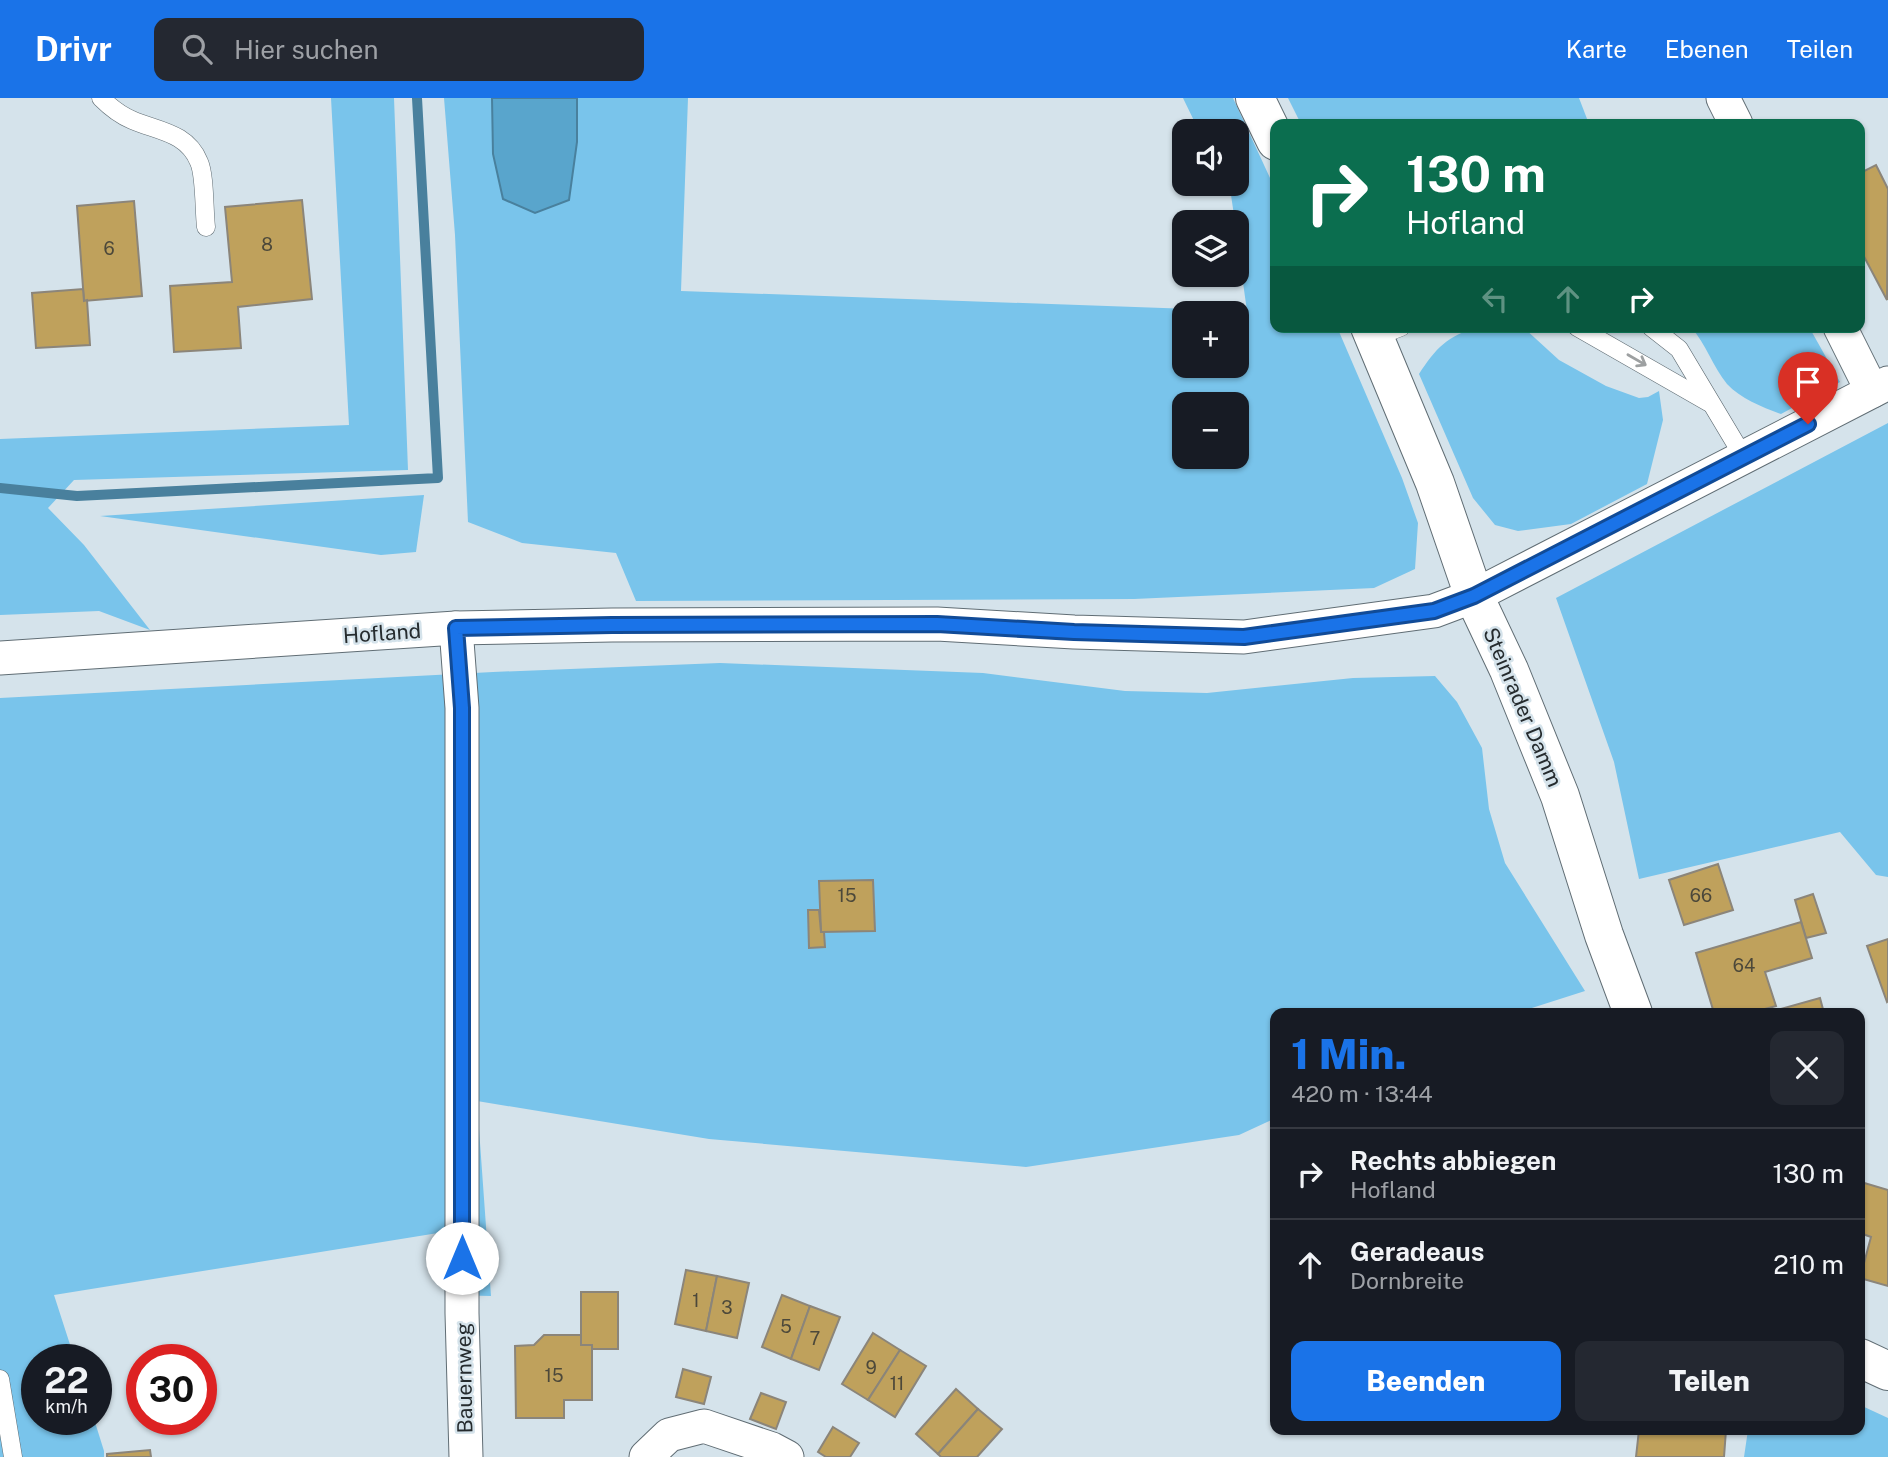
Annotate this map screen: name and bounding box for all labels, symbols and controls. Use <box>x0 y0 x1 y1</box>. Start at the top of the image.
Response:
search box <box>154 18 644 81</box>
text: Drivr <box>35 30 112 68</box>
icon: search <box>178 30 216 68</box>
text: Hier suchen <box>234 34 378 65</box>
text: Karte <box>1566 35 1627 63</box>
text: Ebenen <box>1665 35 1749 63</box>
text: Teilen <box>1787 35 1853 63</box>
map controls <box>1172 119 1249 469</box>
button: sound <box>1172 119 1249 196</box>
text: 130 m <box>1406 145 1546 203</box>
icon: right <box>1291 147 1382 238</box>
text: Hofland <box>1406 204 1525 241</box>
button: layers <box>1172 210 1249 287</box>
house number: 8 <box>261 234 273 255</box>
house number: 6 <box>103 238 115 259</box>
icon: left <box>1476 280 1514 318</box>
icon: ahead <box>1549 280 1587 318</box>
icon: right <box>1622 280 1660 318</box>
button: + <box>1172 301 1249 378</box>
pin <box>1778 352 1838 424</box>
one-way arrow <box>1626 354 1647 367</box>
icon: arrive <box>1789 363 1827 401</box>
button: − <box>1172 392 1249 469</box>
street label: Hofland <box>342 618 422 648</box>
street label: Steinrader Damm <box>1478 624 1568 790</box>
house number: 15 <box>838 885 856 906</box>
house number: 66 <box>1690 885 1712 906</box>
house number: 64 <box>1733 955 1755 976</box>
text: 1 Min. <box>1291 1029 1407 1078</box>
button: close <box>1770 1031 1844 1105</box>
text: 420 m · 13:44 <box>1291 1080 1433 1107</box>
text: Rechts abbiegen <box>1350 1145 1556 1176</box>
icon: right <box>1291 1155 1329 1193</box>
text: 130 m <box>1772 1158 1844 1189</box>
text: Hofland <box>1350 1176 1436 1203</box>
position arrow <box>425 1221 499 1295</box>
text: Geradeaus <box>1350 1236 1485 1267</box>
icon: ahead <box>1291 1246 1329 1284</box>
text: 210 m <box>1773 1249 1844 1280</box>
text: Dornbreite <box>1350 1267 1464 1294</box>
house number: 1 <box>692 1290 700 1311</box>
house number: 3 <box>721 1297 733 1318</box>
house number: 5 <box>780 1316 792 1337</box>
street label: Bauernweg <box>451 1322 477 1434</box>
house number: 7 <box>810 1328 820 1349</box>
button: Beenden <box>1291 1341 1561 1421</box>
button: Teilen <box>1575 1341 1844 1421</box>
speed limit sign: 30 <box>126 1344 217 1435</box>
house number: 9 <box>865 1357 877 1378</box>
text: 22 <box>44 1360 89 1401</box>
house number: 15 <box>545 1365 563 1386</box>
house number: 11 <box>890 1373 904 1394</box>
text: km/h <box>45 1396 88 1417</box>

